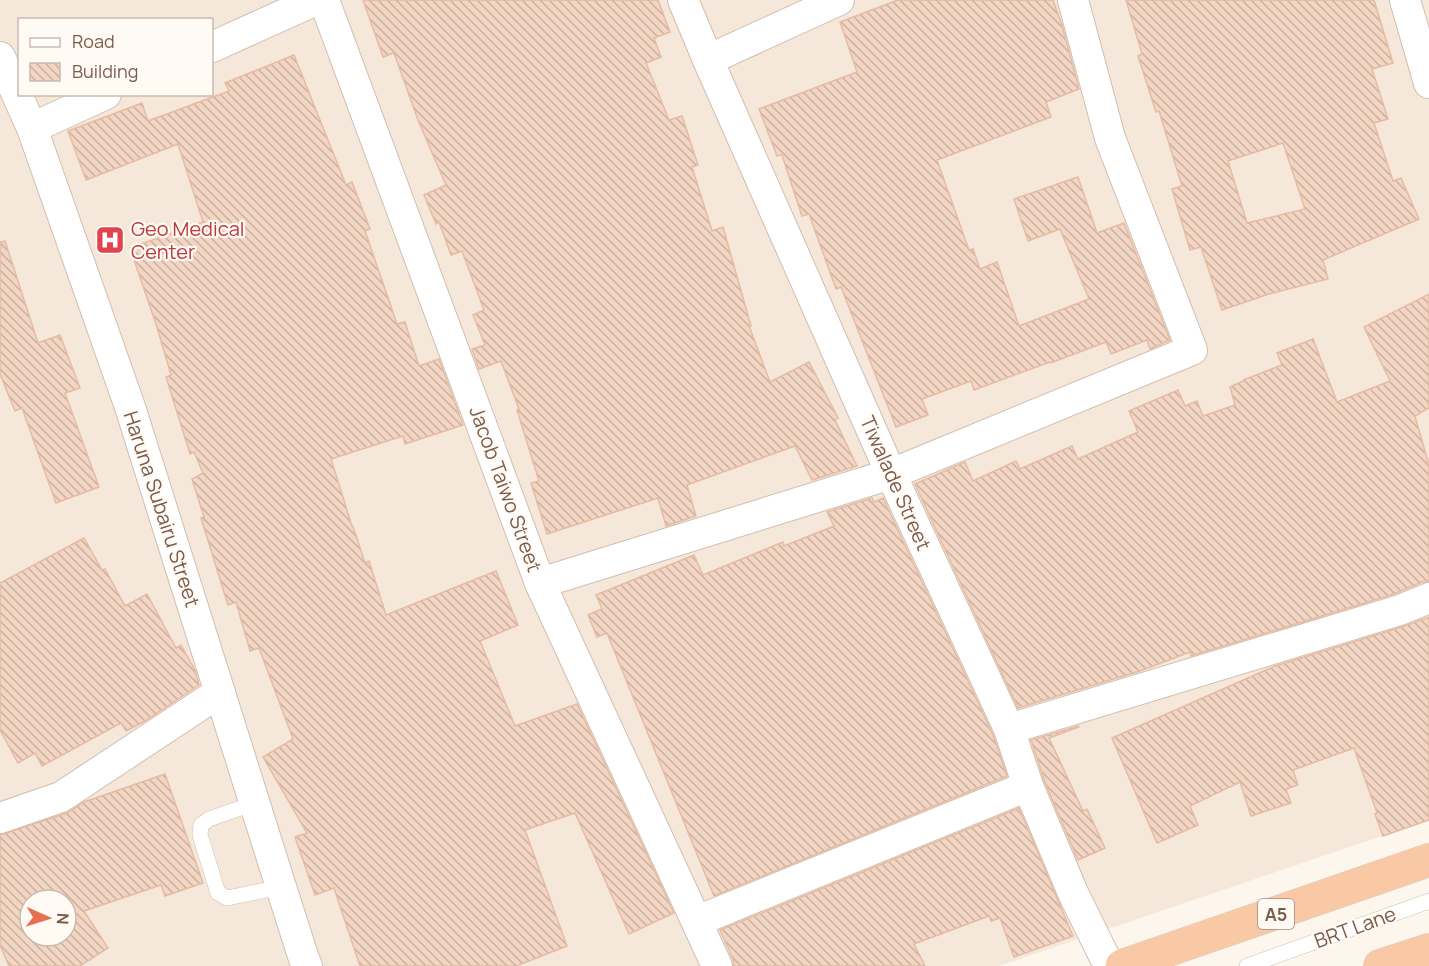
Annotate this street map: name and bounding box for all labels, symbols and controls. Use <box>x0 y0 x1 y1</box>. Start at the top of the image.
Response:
legend <box>18 18 213 96</box>
text: Road <box>72 29 115 53</box>
text: Building <box>72 59 138 83</box>
place label: Geo Medical Center <box>131 215 244 265</box>
hospital icon: Geo Medical Center <box>94 224 126 256</box>
street label: Jacob Taiwo Street <box>463 402 549 576</box>
street label: Haruna Subairu Street <box>118 408 206 610</box>
street label: Tiwalade Street <box>854 411 938 555</box>
north arrow <box>18 888 78 948</box>
road number: A5 <box>1258 899 1294 929</box>
street label: BRT Lane <box>1310 900 1400 954</box>
text: N <box>52 912 74 925</box>

